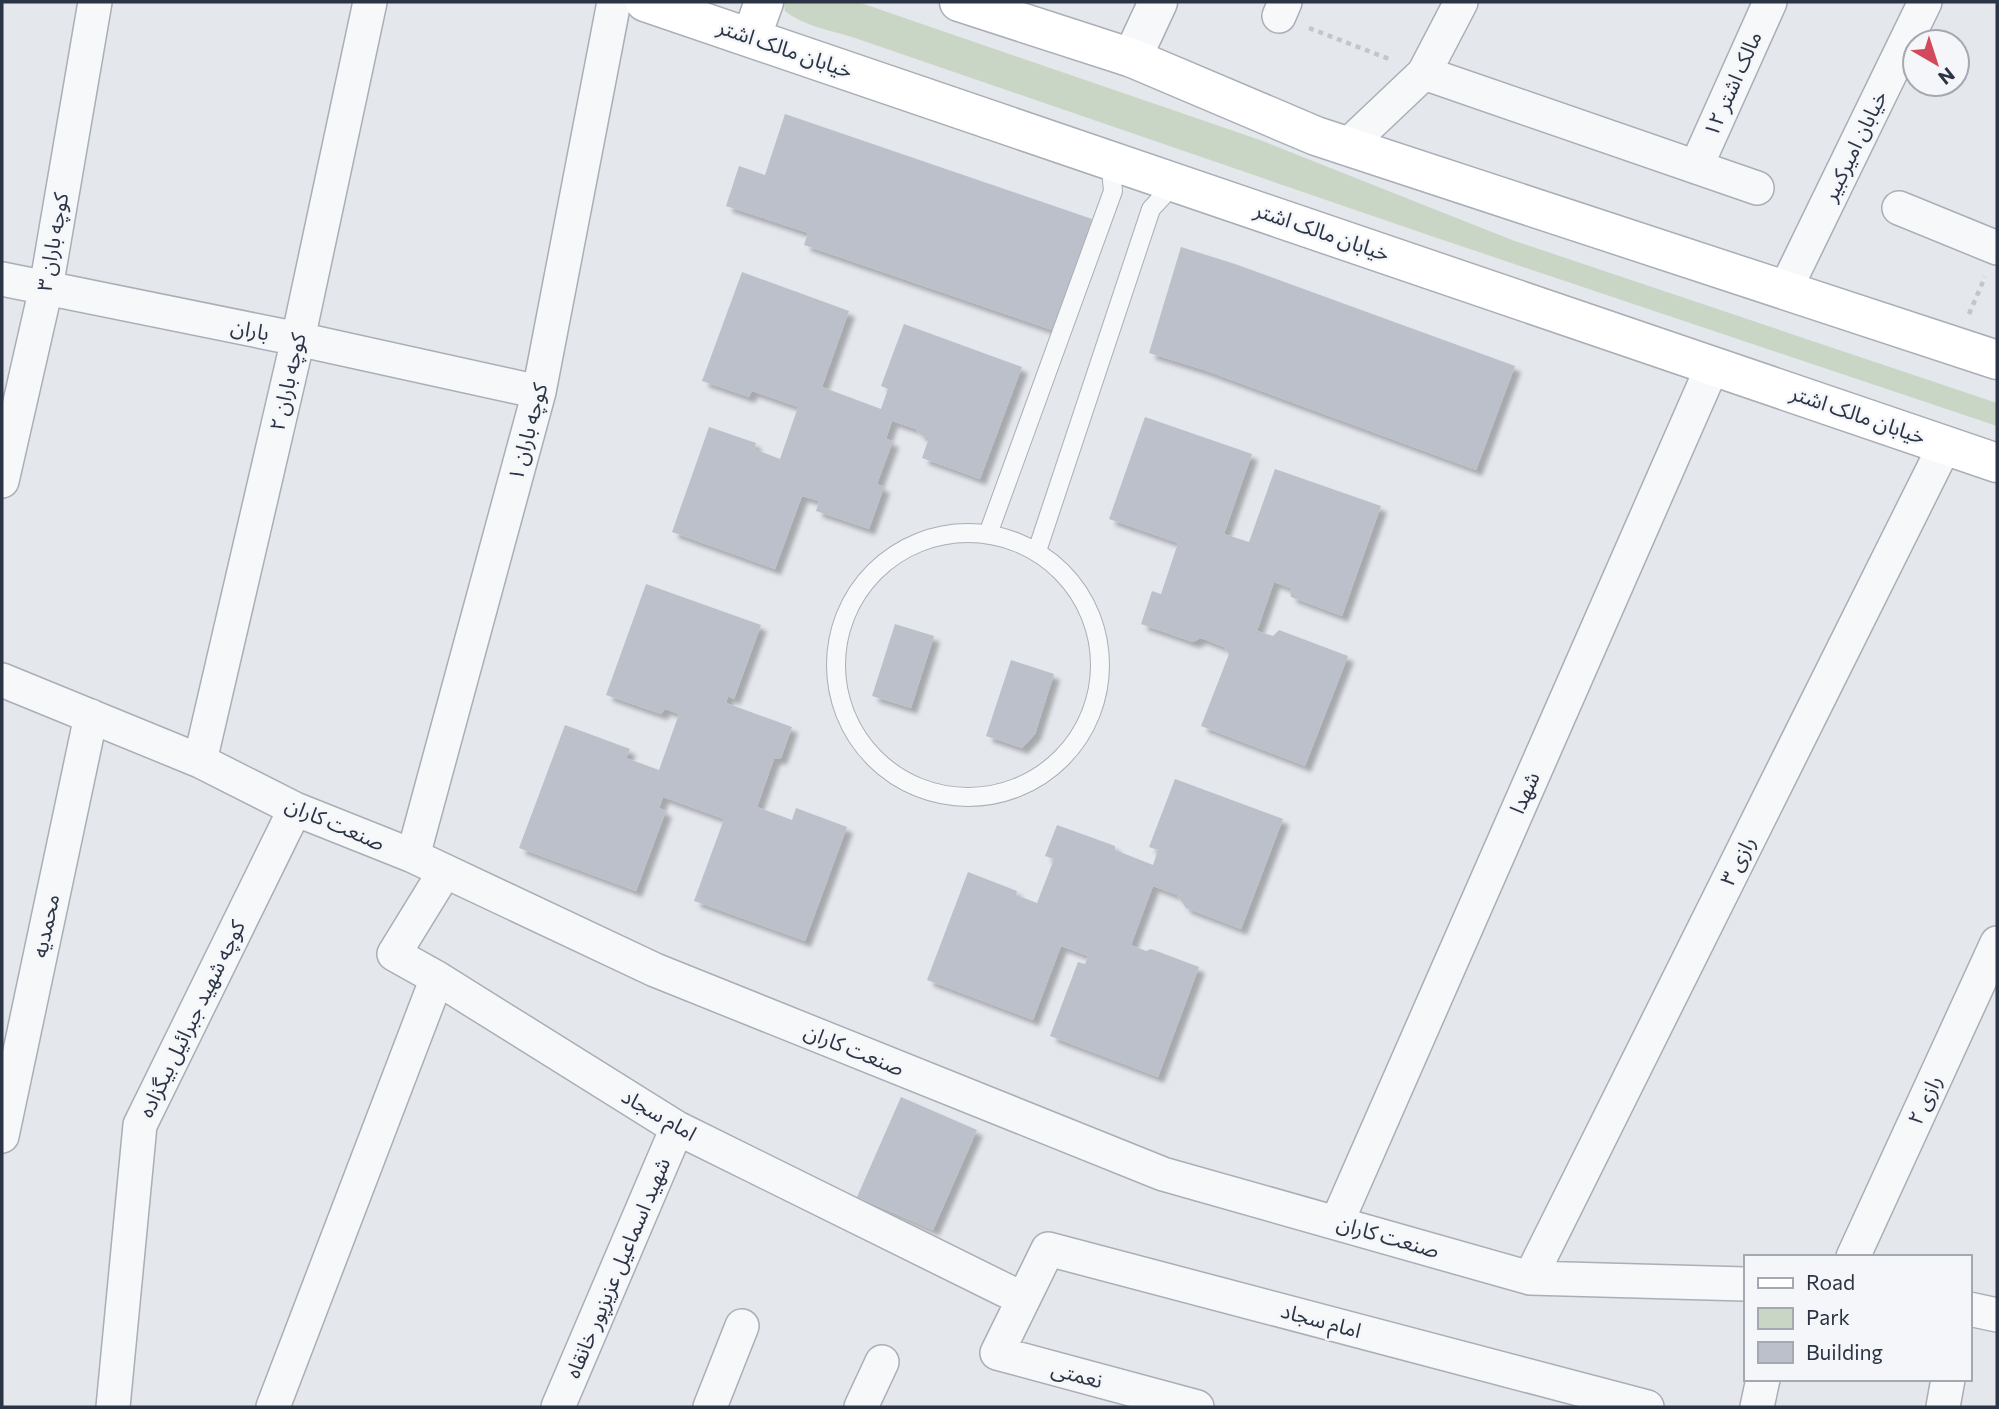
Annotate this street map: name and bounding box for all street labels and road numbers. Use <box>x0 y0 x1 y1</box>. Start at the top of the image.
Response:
street label: خیابان مالک اشتر <box>713 12 856 83</box>
street label: مالک اشتر ۱۲ <box>1697 27 1767 140</box>
street label: خیابان امیرکبیر <box>1816 86 1892 206</box>
street label: کوچه باران ۳ <box>31 190 75 293</box>
street label: خیابان مالک اشتر <box>1250 195 1393 266</box>
street label: باران <box>229 313 271 345</box>
street label: کوچه باران ۲ <box>263 330 312 433</box>
street label: خیابان مالک اشتر <box>1786 378 1929 449</box>
street label: کوچه باران ۱ <box>502 380 554 483</box>
street label: شهدا <box>1503 768 1545 818</box>
street label: صنعت کاران <box>282 791 389 856</box>
street label: رازی ۳ <box>1714 832 1760 890</box>
street label: محمدیه <box>26 892 64 960</box>
street label: کوچه شهید جبرائیل بیگزاده <box>132 916 251 1122</box>
street label: صنعت کاران <box>801 1017 908 1081</box>
street label: رازی ۲ <box>1901 1071 1947 1129</box>
street label: امام سجاد <box>615 1082 702 1149</box>
street label: شهید اسماعیل عزیزپور خانقاه <box>559 1154 676 1382</box>
street label: صنعت کاران <box>1334 1209 1443 1263</box>
street label: امام سجاد <box>1277 1297 1364 1347</box>
street label: نعمتی <box>1049 1355 1106 1393</box>

